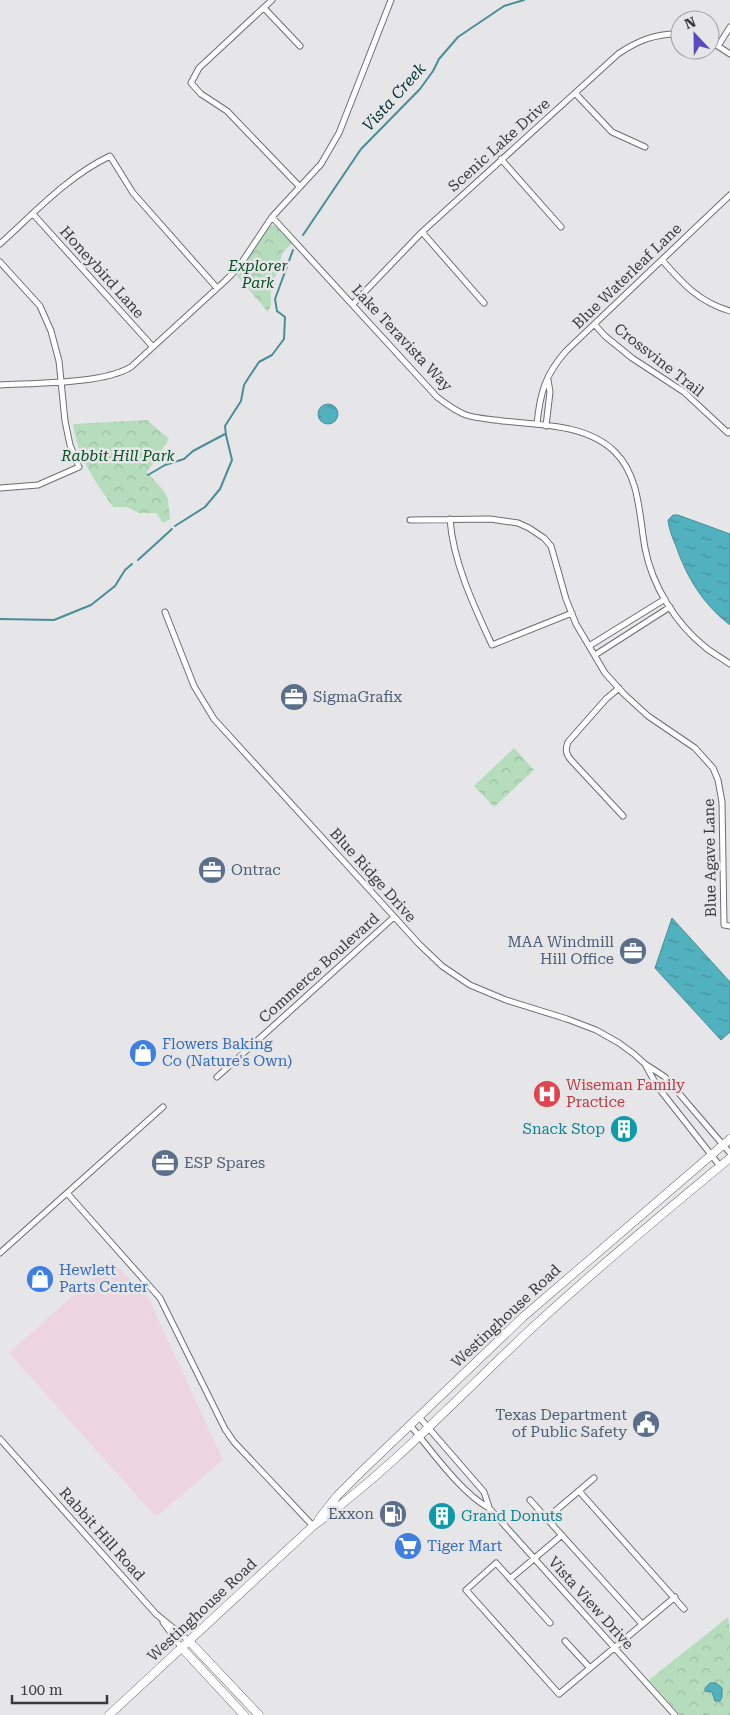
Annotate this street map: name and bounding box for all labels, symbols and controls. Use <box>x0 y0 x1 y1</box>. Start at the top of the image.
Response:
north arrow <box>670 10 720 60</box>
text: N <box>682 13 698 32</box>
water label: Vista Creek <box>358 59 430 135</box>
street label: Scenic Lake Drive <box>444 95 554 195</box>
street label: Blue Waterleaf Lane <box>569 219 685 333</box>
street label: Honeybird Lane <box>56 222 148 322</box>
park label: Explorer Park <box>227 257 288 292</box>
street label: Lake Teravista Way <box>348 281 456 395</box>
street label: Crossvine Trail <box>611 319 708 401</box>
park label: Rabbit Hill Park <box>60 447 176 465</box>
office icon: SigmaGrafix <box>279 682 309 712</box>
place label: SigmaGrafix <box>313 688 403 706</box>
street label: Blue Agave Lane <box>700 799 720 917</box>
street label: Blue Ridge Drive <box>326 824 420 926</box>
office icon: Ontrac <box>197 855 227 885</box>
place label: Ontrac <box>231 861 281 879</box>
street label: Commerce Boulevard <box>255 909 383 1027</box>
place label: MAA Windmill Hill Office <box>508 933 614 968</box>
office icon: MAA Windmill Hill Office <box>618 936 648 966</box>
place label: Flowers Baking Co (Nature's Own) <box>162 1035 292 1070</box>
shop icon: Flowers Baking Co (Nature's Own) <box>128 1038 158 1068</box>
place label: Wiseman Family Practice <box>566 1076 685 1111</box>
hospital icon: Wiseman Family Practice <box>532 1079 562 1109</box>
building icon: Snack Stop <box>609 1114 639 1144</box>
place label: Snack Stop <box>523 1120 605 1138</box>
office icon: ESP Spares <box>150 1148 180 1178</box>
place label: ESP Spares <box>184 1154 265 1172</box>
street label: Westinghouse Road <box>448 1260 565 1371</box>
place label: Hewlett Parts Center <box>59 1261 148 1296</box>
shop icon: Hewlett Parts Center <box>25 1264 55 1294</box>
place label: Texas Department of Public Safety <box>495 1406 627 1441</box>
public building icon: Texas Department of Public Safety <box>631 1409 661 1439</box>
street label: Rabbit Hill Road <box>55 1484 149 1585</box>
fuel station icon: Exxon <box>378 1499 408 1529</box>
building icon: Grand Donuts <box>427 1501 457 1531</box>
place label: Exxon <box>328 1505 374 1523</box>
place label: Grand Donuts <box>461 1507 562 1525</box>
supermarket icon: Tiger Mart <box>393 1531 423 1561</box>
place label: Tiger Mart <box>427 1537 503 1555</box>
street label: Vista View Drive <box>545 1553 637 1653</box>
street label: Westinghouse Road <box>144 1554 261 1665</box>
scale bar <box>12 1672 108 1704</box>
text: 100 m <box>20 1681 63 1699</box>

